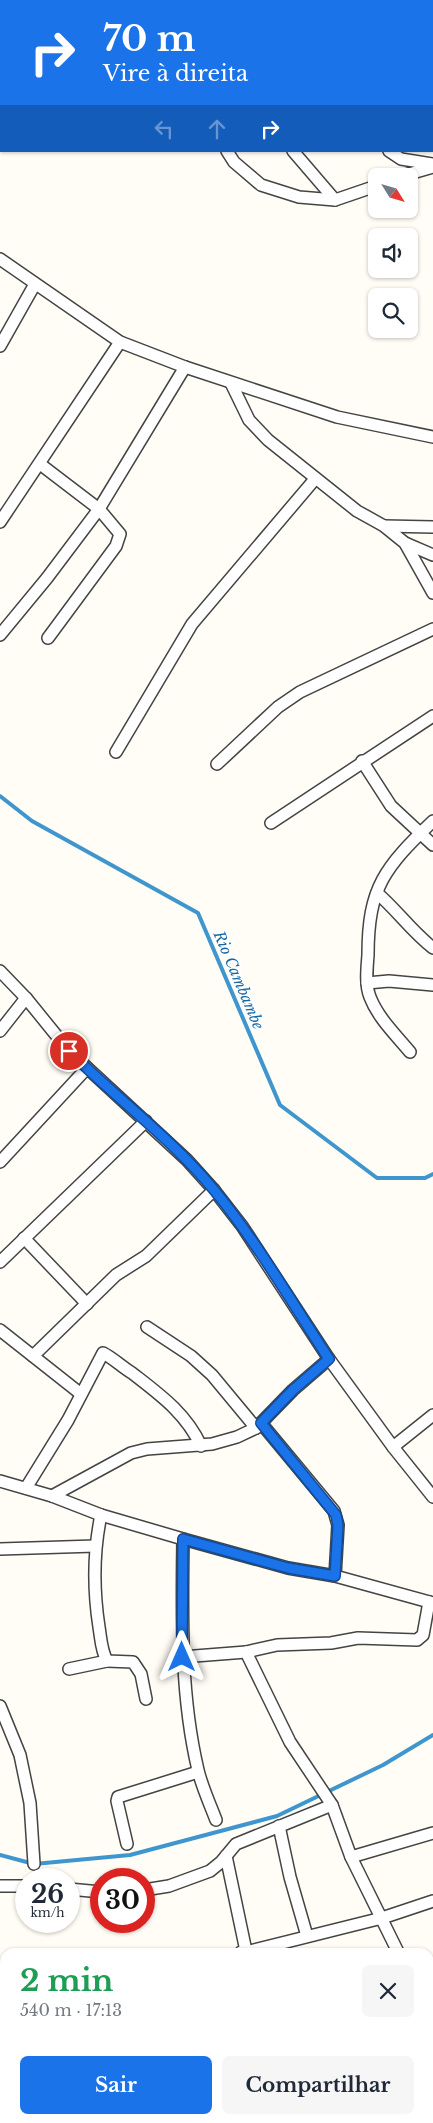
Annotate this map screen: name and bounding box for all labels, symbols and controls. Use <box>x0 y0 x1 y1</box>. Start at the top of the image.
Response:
text: 70 m <box>103 17 196 60</box>
icon: right <box>20 20 85 85</box>
text: Vire à direita <box>103 60 248 87</box>
icon: left <box>150 115 178 143</box>
icon: ahead <box>203 115 231 143</box>
icon: right <box>256 115 284 143</box>
north arrow <box>368 168 418 218</box>
map controls <box>368 168 418 338</box>
button: sound <box>368 228 418 278</box>
button: search <box>368 288 418 338</box>
water label: Rio Cambambe <box>209 927 268 1032</box>
pin <box>48 1030 90 1072</box>
icon: arrive <box>55 1037 83 1065</box>
position arrow <box>155 1630 207 1682</box>
speed limit sign: 30 <box>90 1868 155 1933</box>
text: 26 <box>31 1879 64 1910</box>
text: km/h <box>30 1905 65 1920</box>
text: 2 min <box>20 1962 113 1999</box>
button: close <box>362 1965 414 2017</box>
text: 540 m · 17:13 <box>20 2000 122 2020</box>
button: Sair <box>20 2056 212 2114</box>
button: Compartilhar <box>222 2056 414 2114</box>

